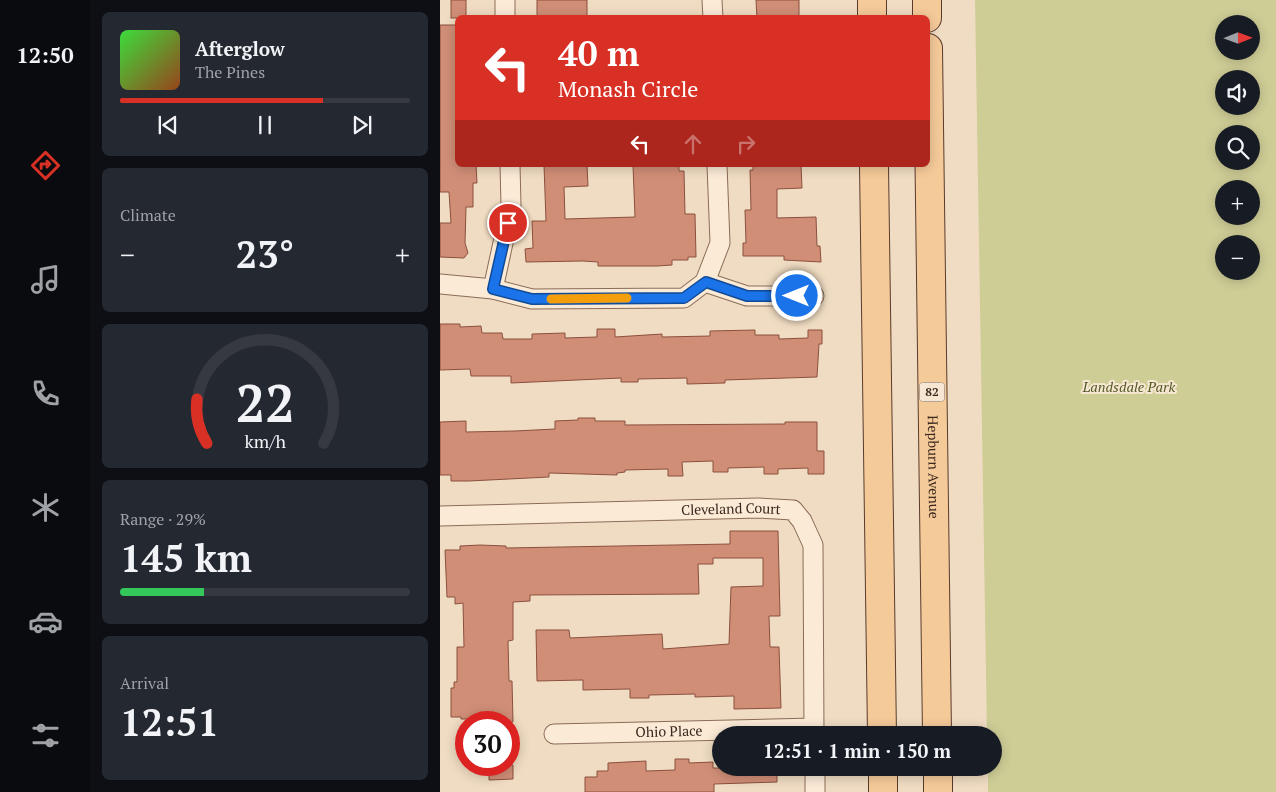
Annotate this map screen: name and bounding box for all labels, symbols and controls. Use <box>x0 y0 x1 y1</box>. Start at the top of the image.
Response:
north arrow <box>1215 15 1260 60</box>
map controls <box>1215 15 1260 280</box>
text: 40 m <box>558 30 639 76</box>
icon: left <box>475 35 540 100</box>
text: Afterglow <box>195 36 285 61</box>
text: 12:50 <box>16 40 74 69</box>
text: The Pines <box>195 61 265 83</box>
button: sound <box>1215 70 1260 115</box>
text: Monash Circle <box>558 74 698 103</box>
icon: previous <box>154 111 182 139</box>
icon: pause <box>251 111 279 139</box>
icon: next <box>348 111 376 139</box>
button: search <box>1215 125 1260 170</box>
icon: left <box>626 130 654 158</box>
icon: ahead <box>679 130 707 158</box>
icon: right <box>732 130 760 158</box>
icon: directions <box>28 148 63 183</box>
button: + <box>1215 180 1260 225</box>
pin <box>487 202 529 244</box>
text: Climate <box>120 204 176 226</box>
icon: arrive <box>494 209 522 237</box>
text: 23° <box>236 229 294 279</box>
button: − <box>1215 235 1260 280</box>
text: − <box>120 236 135 273</box>
text: + <box>395 236 410 273</box>
icon: music <box>28 262 63 297</box>
position arrow <box>770 269 822 321</box>
text: 22 <box>236 368 294 437</box>
icon: phone <box>28 376 63 411</box>
park label: Landsdale Park <box>1082 377 1175 396</box>
road number: 82 <box>920 382 944 402</box>
street label: Hepburn Avenue <box>924 415 944 519</box>
text: km/h <box>244 429 286 453</box>
icon: climate <box>28 490 63 525</box>
street label: Cleveland Court <box>681 498 782 519</box>
text: Range · 29% <box>120 508 206 530</box>
text: 145 km <box>120 533 252 583</box>
icon: car <box>28 604 63 639</box>
text: Arrival <box>120 672 169 694</box>
text: 12:51 <box>120 697 219 747</box>
speed limit sign: 30 <box>455 711 520 776</box>
icon: filters <box>28 718 63 753</box>
street label: Ohio Place <box>635 721 703 741</box>
text: 12:51 · 1 min · 150 m <box>763 738 951 763</box>

